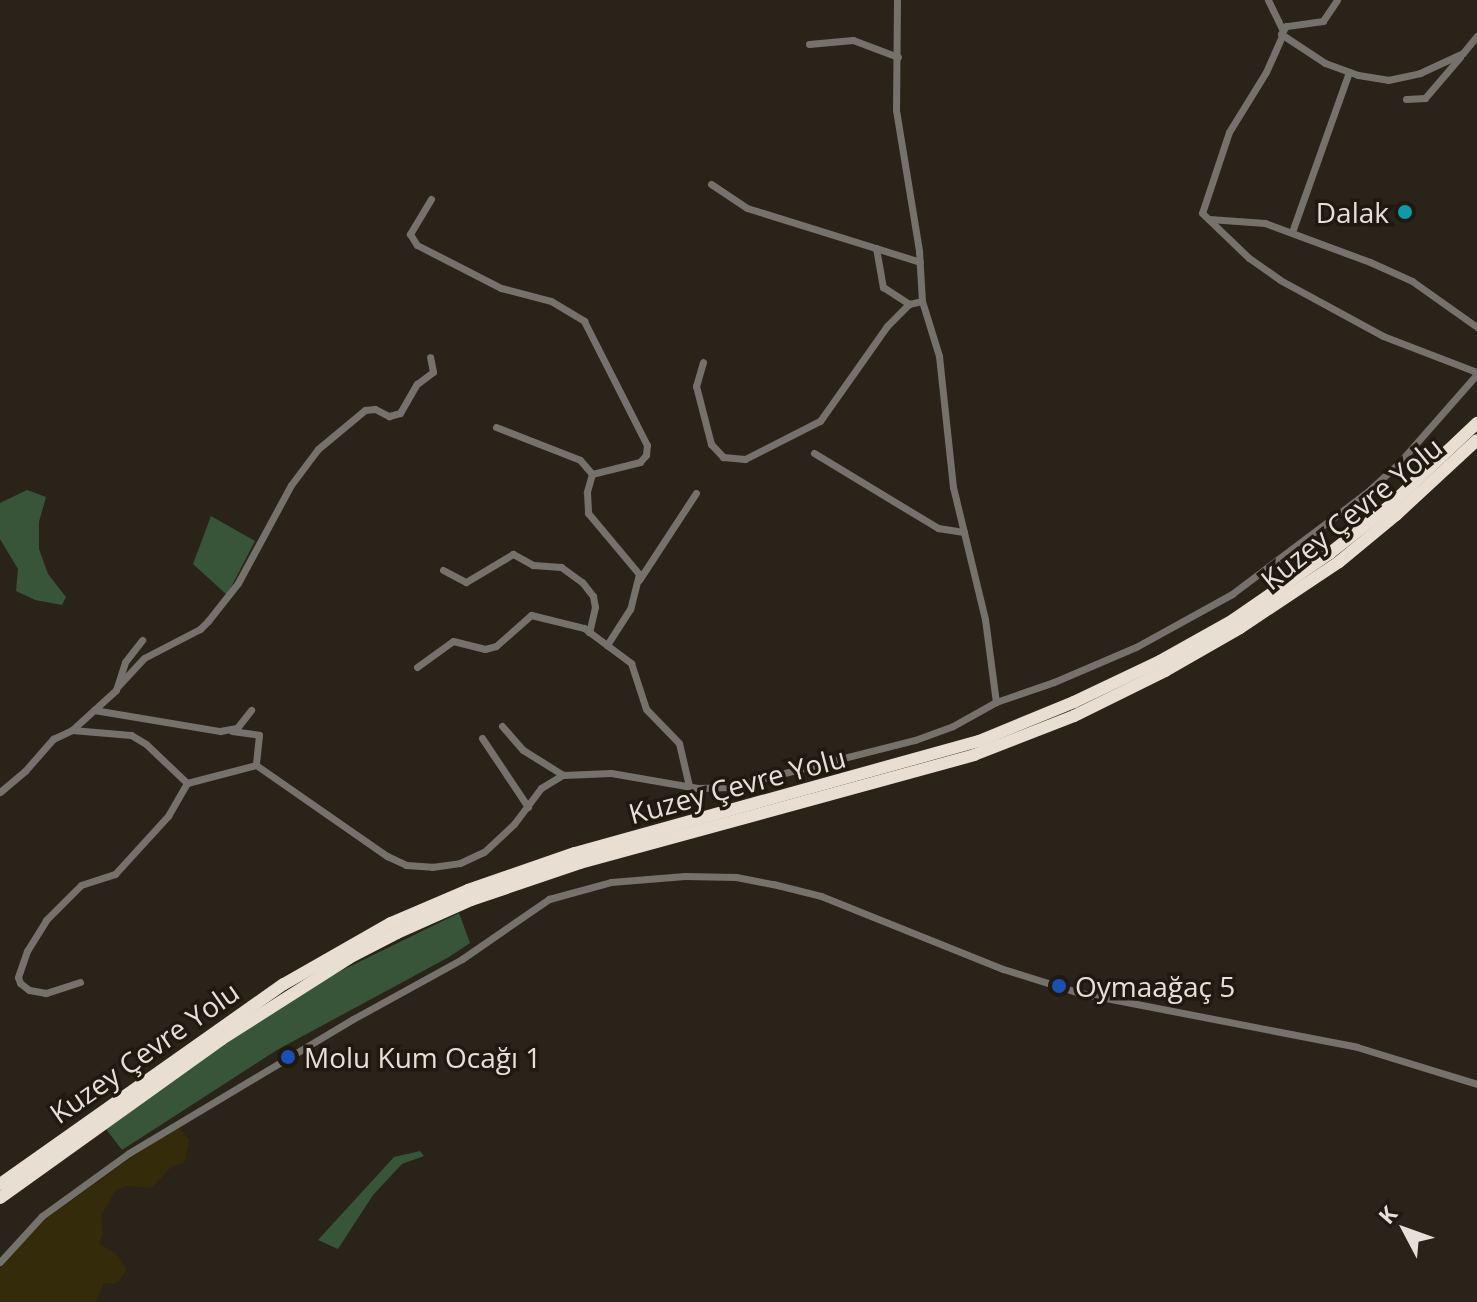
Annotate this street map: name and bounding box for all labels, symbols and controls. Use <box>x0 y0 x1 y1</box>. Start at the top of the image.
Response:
place label: Dalak <box>1316 195 1389 229</box>
marker: Dalak <box>1396 203 1414 221</box>
street label: Kuzey Çevre Yolu <box>1254 430 1448 596</box>
street label: Kuzey Çevre Yolu <box>625 740 849 830</box>
place label: Oymaağaç 5 <box>1075 969 1235 1003</box>
street label: Kuzey Çevre Yolu <box>43 974 245 1130</box>
marker: Oymaağaç 5 <box>1050 977 1068 995</box>
place label: Molu Kum Ocağı 1 <box>304 1040 541 1074</box>
marker: Molu Kum Ocağı 1 <box>279 1048 297 1066</box>
north arrow <box>1365 1190 1445 1270</box>
text: K <box>1371 1199 1403 1230</box>

